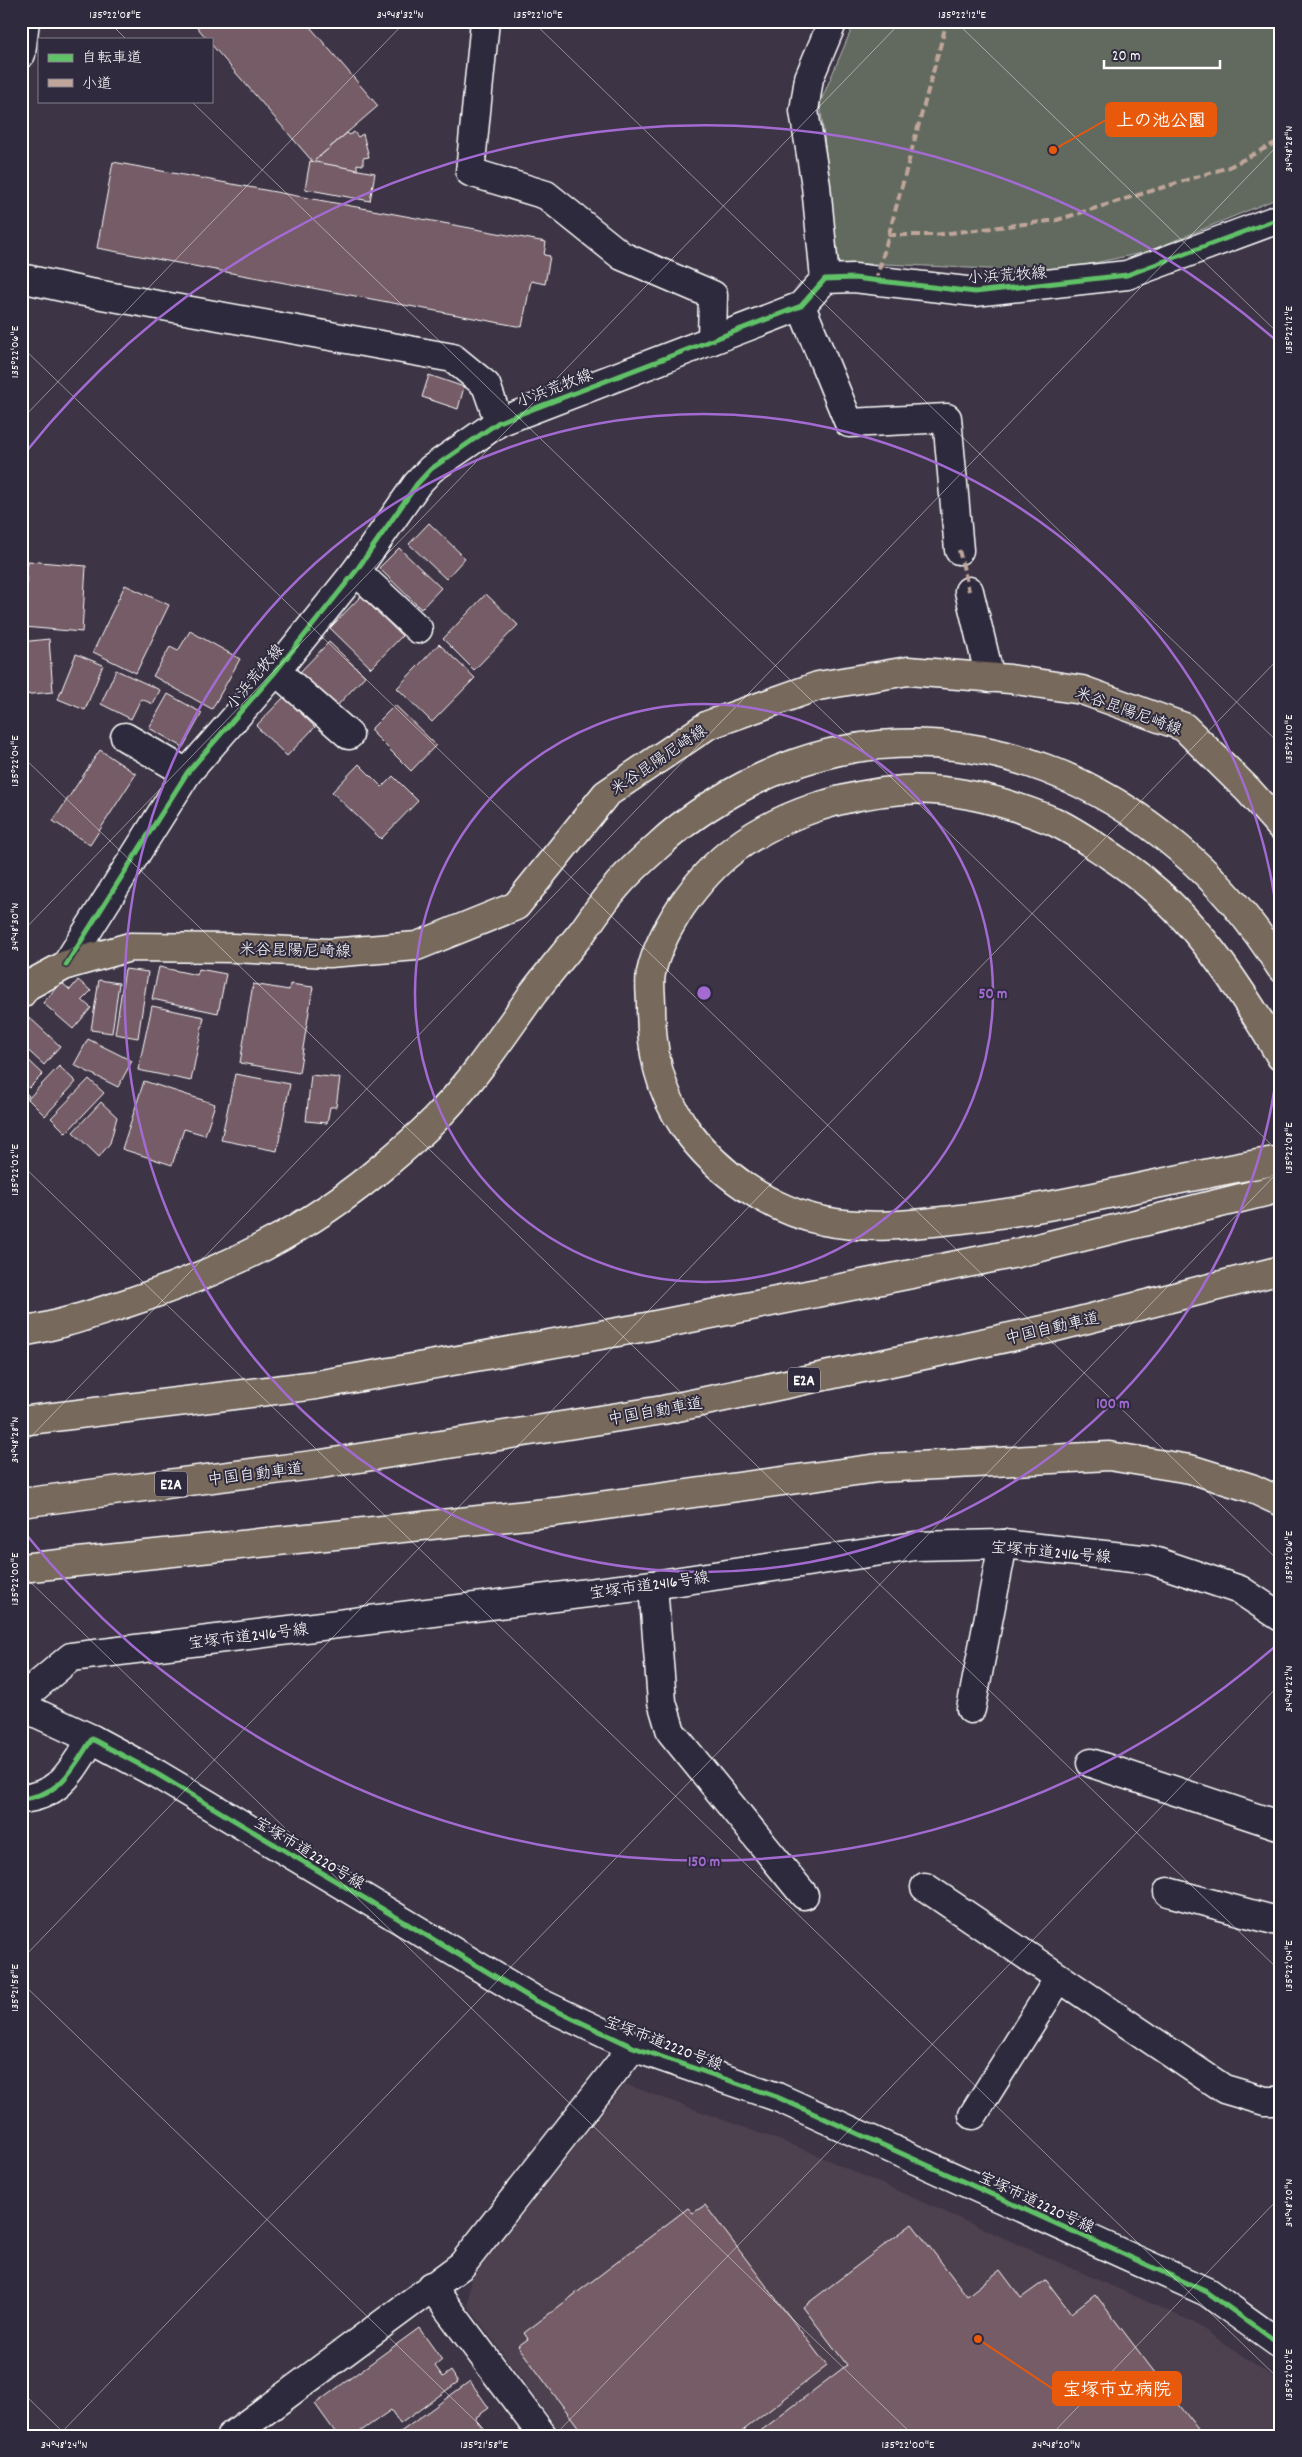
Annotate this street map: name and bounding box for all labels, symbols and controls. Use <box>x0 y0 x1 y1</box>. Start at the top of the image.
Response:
text: 135°22'08"E <box>89 7 141 24</box>
text: 34°48'32"N <box>376 7 424 24</box>
text: 135°22'10"E <box>513 7 563 24</box>
text: 135°22'12"E <box>938 7 986 24</box>
legend <box>38 38 212 102</box>
scale bar <box>1104 38 1221 70</box>
text: 20 m <box>1112 46 1140 68</box>
text: 自転車道 <box>82 48 142 70</box>
text: 小道 <box>82 74 112 96</box>
callout: 上の池公園 <box>1106 103 1216 136</box>
text: 上の池公園 <box>1116 110 1206 135</box>
text: 34°48'28"N <box>1281 126 1298 172</box>
street label: 小浜荒牧線 <box>966 262 1048 291</box>
text: 135°22'12"E <box>1281 306 1298 354</box>
text: 135°22'06"E <box>7 325 24 378</box>
street label: 小浜荒牧線 <box>513 364 596 414</box>
street label: 小浜荒牧線 <box>221 640 290 716</box>
street label: 米谷昆陽尼崎線 <box>1072 682 1185 742</box>
text: 135°22'10"E <box>1281 714 1298 764</box>
street label: 米谷昆陽尼崎線 <box>607 720 712 802</box>
text: 135°22'04"E <box>7 735 24 787</box>
text: 34°48'30"N <box>7 903 24 951</box>
street label: 米谷昆陽尼崎線 <box>239 939 351 964</box>
centre of rings <box>695 984 713 1002</box>
text: 50 m <box>979 984 1007 1006</box>
text: 135°22'08"E <box>1281 1122 1298 1174</box>
text: 135°22'02"E <box>7 1144 24 1196</box>
street label: 中国自動車道 <box>1003 1307 1102 1351</box>
road number: E2A <box>788 1368 820 1392</box>
street label: 中国自動車道 <box>606 1393 705 1432</box>
text: 100 m <box>1096 1394 1130 1416</box>
text: 34°48'28"N <box>7 1417 24 1463</box>
street label: 中国自動車道 <box>206 1458 304 1493</box>
road number: E2A <box>155 1472 187 1496</box>
text: 135°22'06"E <box>1281 1530 1298 1583</box>
street label: 宝塚市道2416号線 <box>990 1537 1112 1570</box>
text: 135°22'00"E <box>7 1552 24 1606</box>
street label: 宝塚市道2416号線 <box>588 1567 711 1606</box>
street label: 宝塚市道2416号線 <box>187 1619 310 1656</box>
text: 34°48'22"N <box>1281 1665 1298 1713</box>
street label: 宝塚市道2220号線 <box>249 1812 369 1896</box>
text: 150 m <box>688 1852 720 1874</box>
text: 135°22'04"E <box>1281 1940 1298 1992</box>
text: 135°21'58"E <box>7 1964 24 2012</box>
street label: 宝塚市道2220号線 <box>600 2011 726 2078</box>
street label: 宝塚市道2220号線 <box>974 2166 1098 2240</box>
text: 34°48'20"N <box>1281 2179 1298 2227</box>
text: 135°22'02"E <box>1281 2349 1298 2401</box>
callout: 宝塚市立病院 <box>1053 2372 1181 2405</box>
text: 宝塚市立病院 <box>1063 2379 1171 2404</box>
text: 34°48'24"N <box>41 2437 87 2454</box>
text: 135°21'58"E <box>460 2437 508 2454</box>
text: 135°22'00"E <box>881 2437 935 2454</box>
text: 34°48'20"N <box>1032 2437 1080 2454</box>

